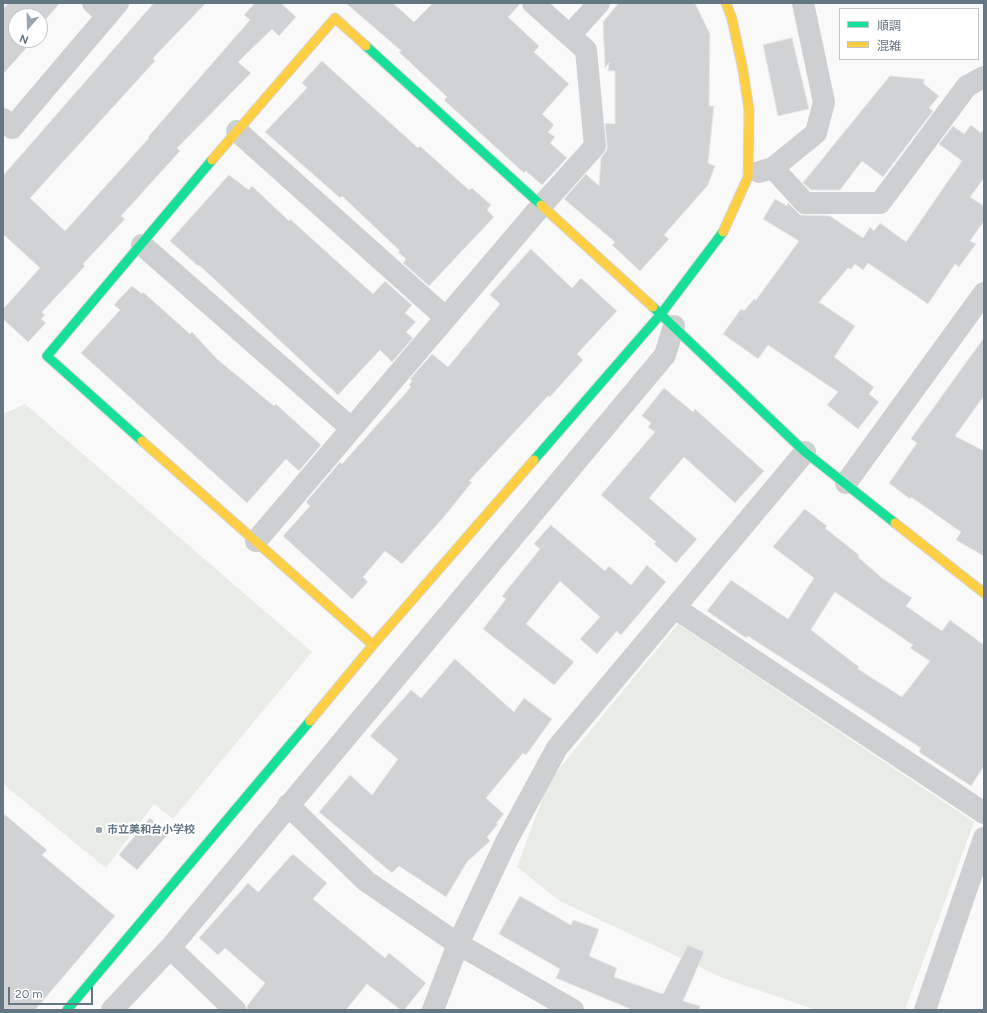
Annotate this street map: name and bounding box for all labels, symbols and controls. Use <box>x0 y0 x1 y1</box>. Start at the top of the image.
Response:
north arrow <box>8 8 48 48</box>
legend <box>839 8 979 60</box>
text: 順調 <box>877 19 901 33</box>
text: N <box>18 31 30 46</box>
text: 混雑 <box>877 39 901 53</box>
place label: 市立美和台小学校 <box>107 823 195 837</box>
marker: 市立美和台小学校 <box>94 825 104 835</box>
scale bar <box>10 979 95 1005</box>
text: 20 m <box>15 987 43 1001</box>

